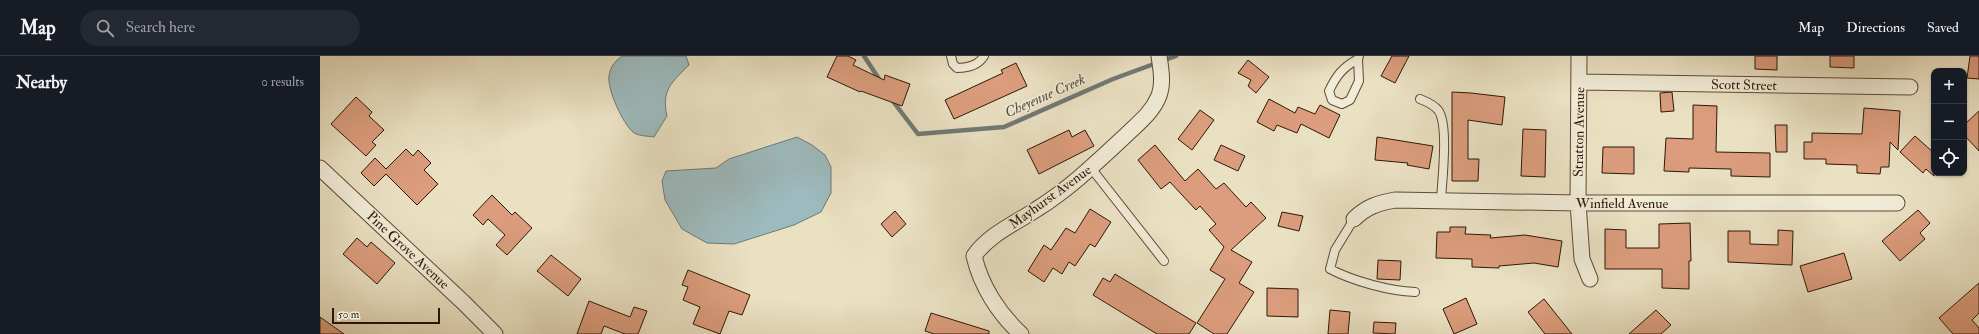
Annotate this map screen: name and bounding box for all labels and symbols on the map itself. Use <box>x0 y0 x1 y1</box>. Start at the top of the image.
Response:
water label: Cheyenne Creek <box>1002 70 1088 122</box>
street label: Scott Street <box>1711 76 1778 94</box>
street label: Stratton Avenue <box>1570 87 1588 177</box>
street label: Mayhurst Avenue <box>1005 161 1095 233</box>
street label: Winfield Avenue <box>1575 195 1668 212</box>
street label: Pine Grove Avenue <box>363 207 453 293</box>
scale bar <box>332 306 440 325</box>

